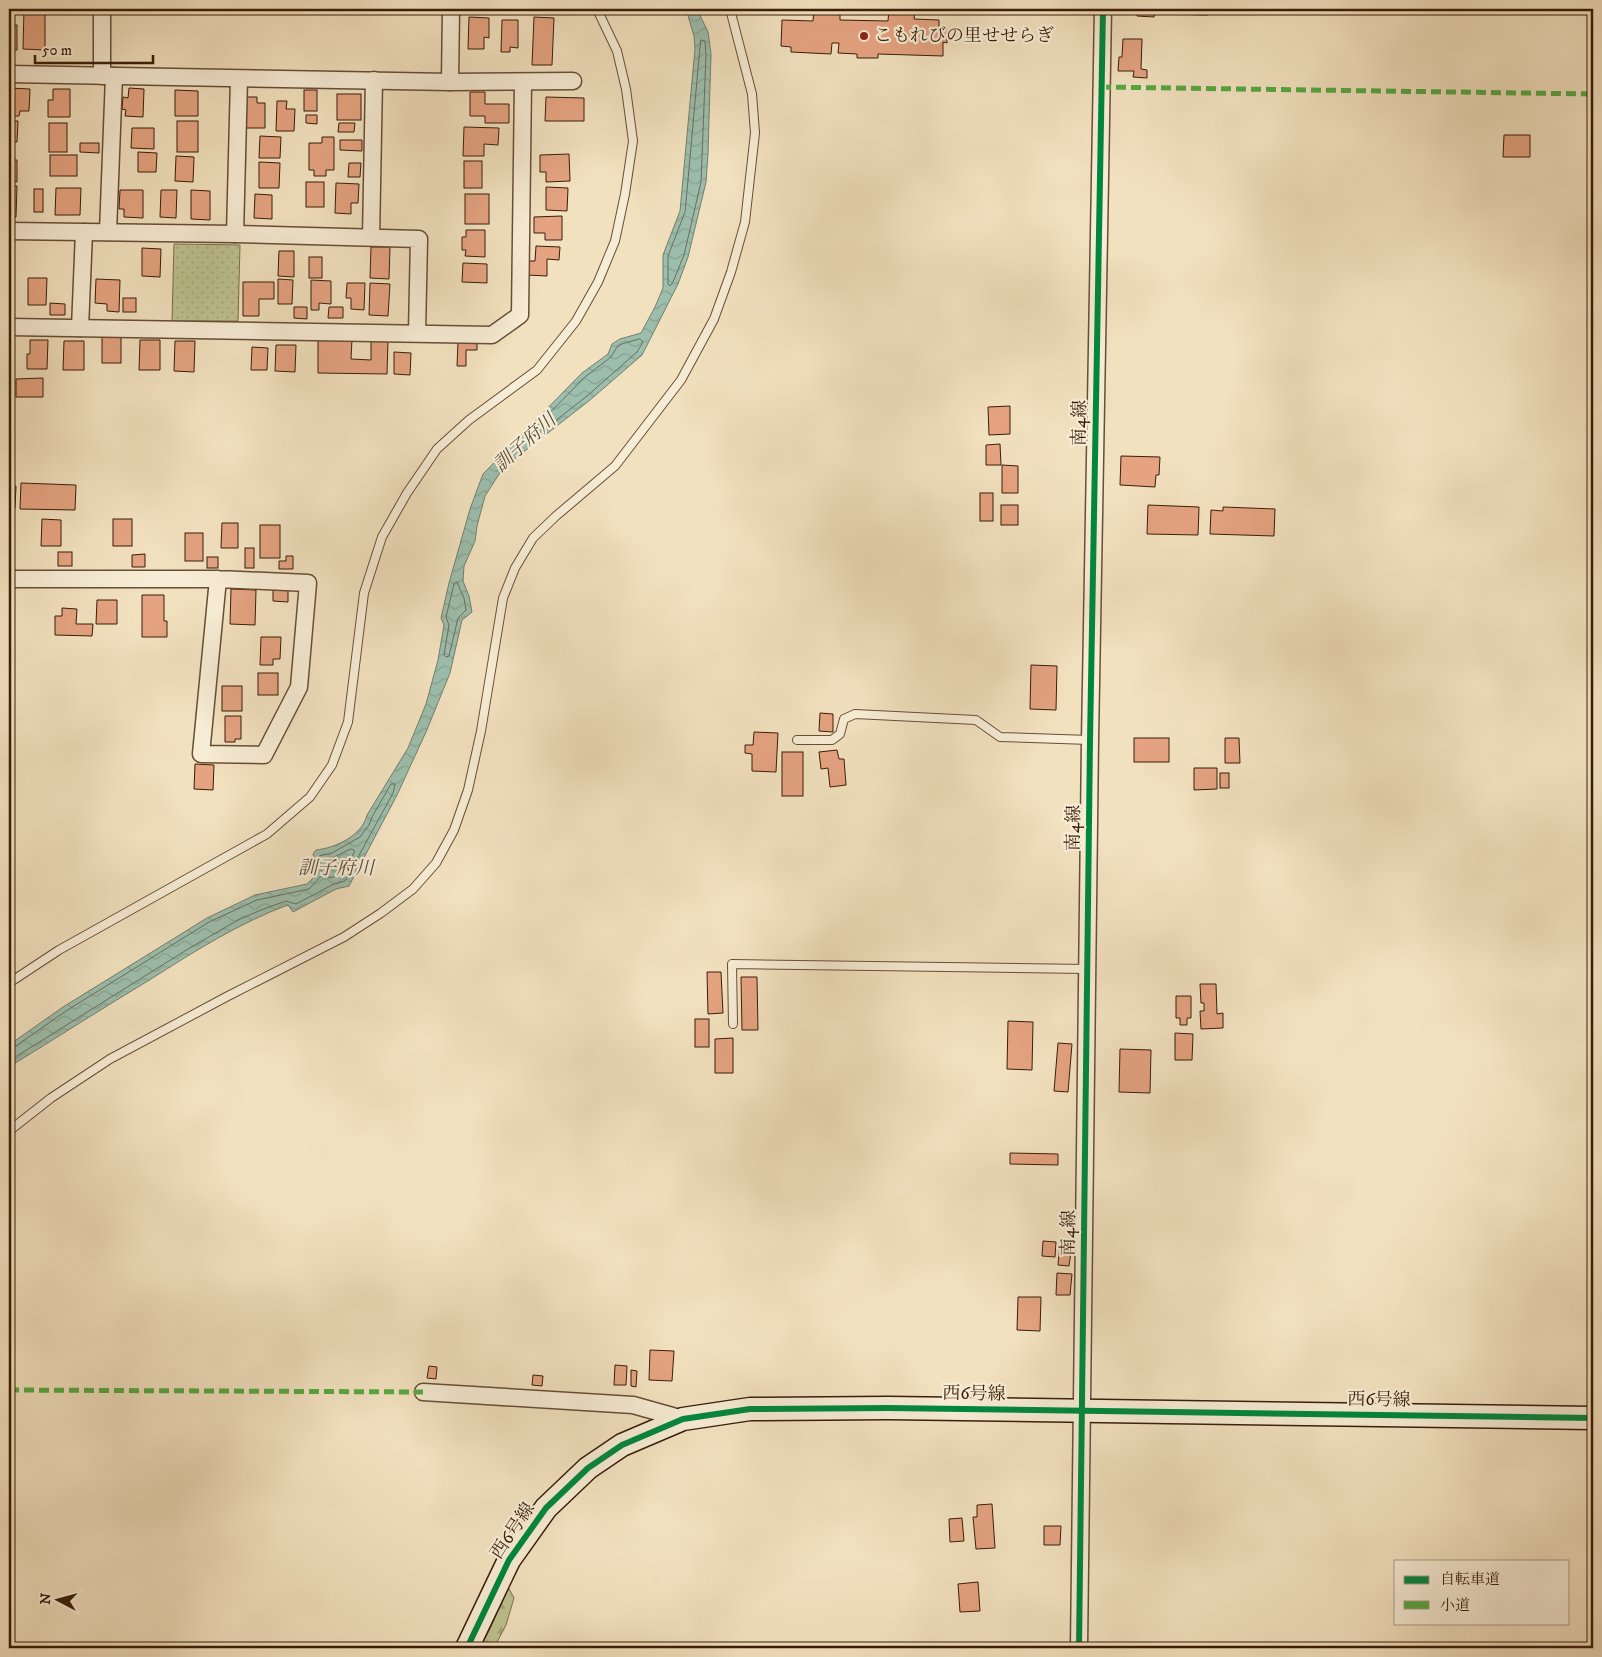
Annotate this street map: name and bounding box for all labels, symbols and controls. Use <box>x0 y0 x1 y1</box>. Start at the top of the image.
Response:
place label: こもれびの里せせらぎ <box>874 25 1054 47</box>
marker: こもれびの里せせらぎ <box>858 30 870 42</box>
scale bar <box>35 32 152 64</box>
text: 50 m <box>42 41 72 60</box>
street label: 南4線 <box>1069 400 1091 446</box>
water label: 訓子府川 <box>489 408 562 477</box>
street label: 南4線 <box>1063 805 1085 851</box>
water label: 訓子府川 <box>298 857 376 880</box>
street label: 南4線 <box>1058 1210 1080 1256</box>
street label: 西6号線 <box>942 1382 1006 1406</box>
street label: 西6号線 <box>1347 1388 1411 1412</box>
street label: 西6号線 <box>486 1499 540 1563</box>
legend <box>1394 1560 1570 1624</box>
text: 自転車道 <box>1440 1570 1500 1589</box>
north arrow <box>32 1574 82 1624</box>
text: N <box>37 1592 56 1605</box>
text: 小道 <box>1440 1596 1470 1615</box>

